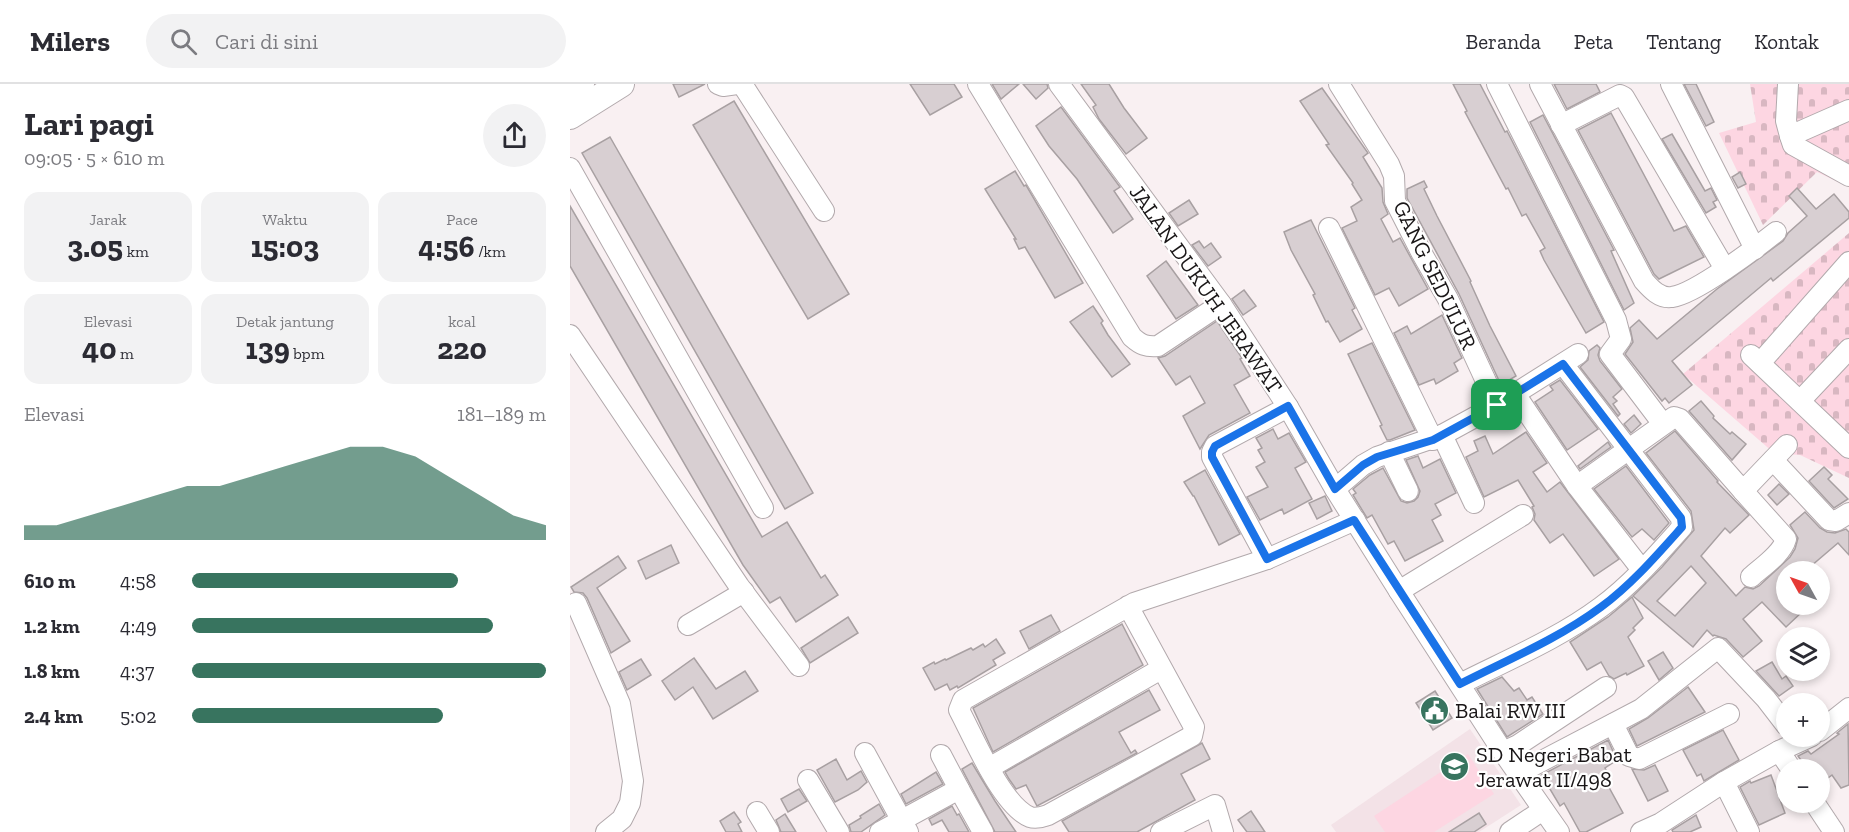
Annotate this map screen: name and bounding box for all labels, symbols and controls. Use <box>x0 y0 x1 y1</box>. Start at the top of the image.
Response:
search box <box>146 14 566 68</box>
text: Milers <box>30 25 110 58</box>
icon: search <box>167 25 200 58</box>
text: Cari di sini <box>215 28 318 55</box>
text: Beranda <box>1466 29 1541 54</box>
text: Peta <box>1574 29 1613 54</box>
text: Tentang <box>1646 29 1721 54</box>
text: Kontak <box>1754 29 1819 54</box>
text: Lari pagi <box>24 104 154 143</box>
button: share <box>483 104 546 167</box>
text: 09:05 · 5 × 610 m <box>24 146 165 170</box>
street label: JALAN DUKUH JERAWAT <box>1124 179 1289 399</box>
street label: GANG SEDULUR <box>1387 196 1483 354</box>
text: Jarak <box>89 210 127 229</box>
text: Waktu <box>262 210 308 229</box>
text: Pace <box>446 210 478 229</box>
text: 3.05 <box>67 229 123 265</box>
text: 15:03 <box>251 229 319 265</box>
text: 4:56 <box>418 229 475 265</box>
text: km <box>123 242 149 261</box>
text: /km <box>475 242 506 261</box>
text: Elevasi <box>84 312 132 331</box>
text: Detak jantung <box>236 312 334 331</box>
text: kcal <box>448 312 476 331</box>
text: 40 <box>82 331 116 367</box>
text: 139 <box>246 331 290 367</box>
text: 220 <box>437 331 487 367</box>
text: m <box>116 344 134 363</box>
text: bpm <box>290 344 324 363</box>
pin <box>1471 379 1522 430</box>
icon: arrive <box>1480 388 1513 421</box>
text: Elevasi <box>24 402 84 426</box>
text: 181–189 m <box>457 402 546 426</box>
north arrow <box>1776 561 1830 615</box>
map controls <box>1776 561 1830 813</box>
text: 610 m <box>24 569 76 593</box>
text: 4:58 <box>120 569 156 593</box>
text: 1.2 km <box>24 614 80 638</box>
text: 4:49 <box>120 614 157 638</box>
button: layers <box>1776 627 1830 681</box>
text: 1.8 km <box>24 659 80 683</box>
text: 4:37 <box>120 659 154 683</box>
button: + <box>1776 693 1830 747</box>
public building icon: Balai RW III <box>1418 694 1450 726</box>
place label: Balai RW III <box>1455 697 1566 724</box>
text: 2.4 km <box>24 704 83 728</box>
text: 5:02 <box>120 704 157 728</box>
place label: SD Negeri Babat Jerawat II/498 <box>1476 741 1632 793</box>
school or university icon: SD Negeri Babat Jerawat II/498 <box>1439 751 1471 783</box>
button: − <box>1776 759 1830 813</box>

